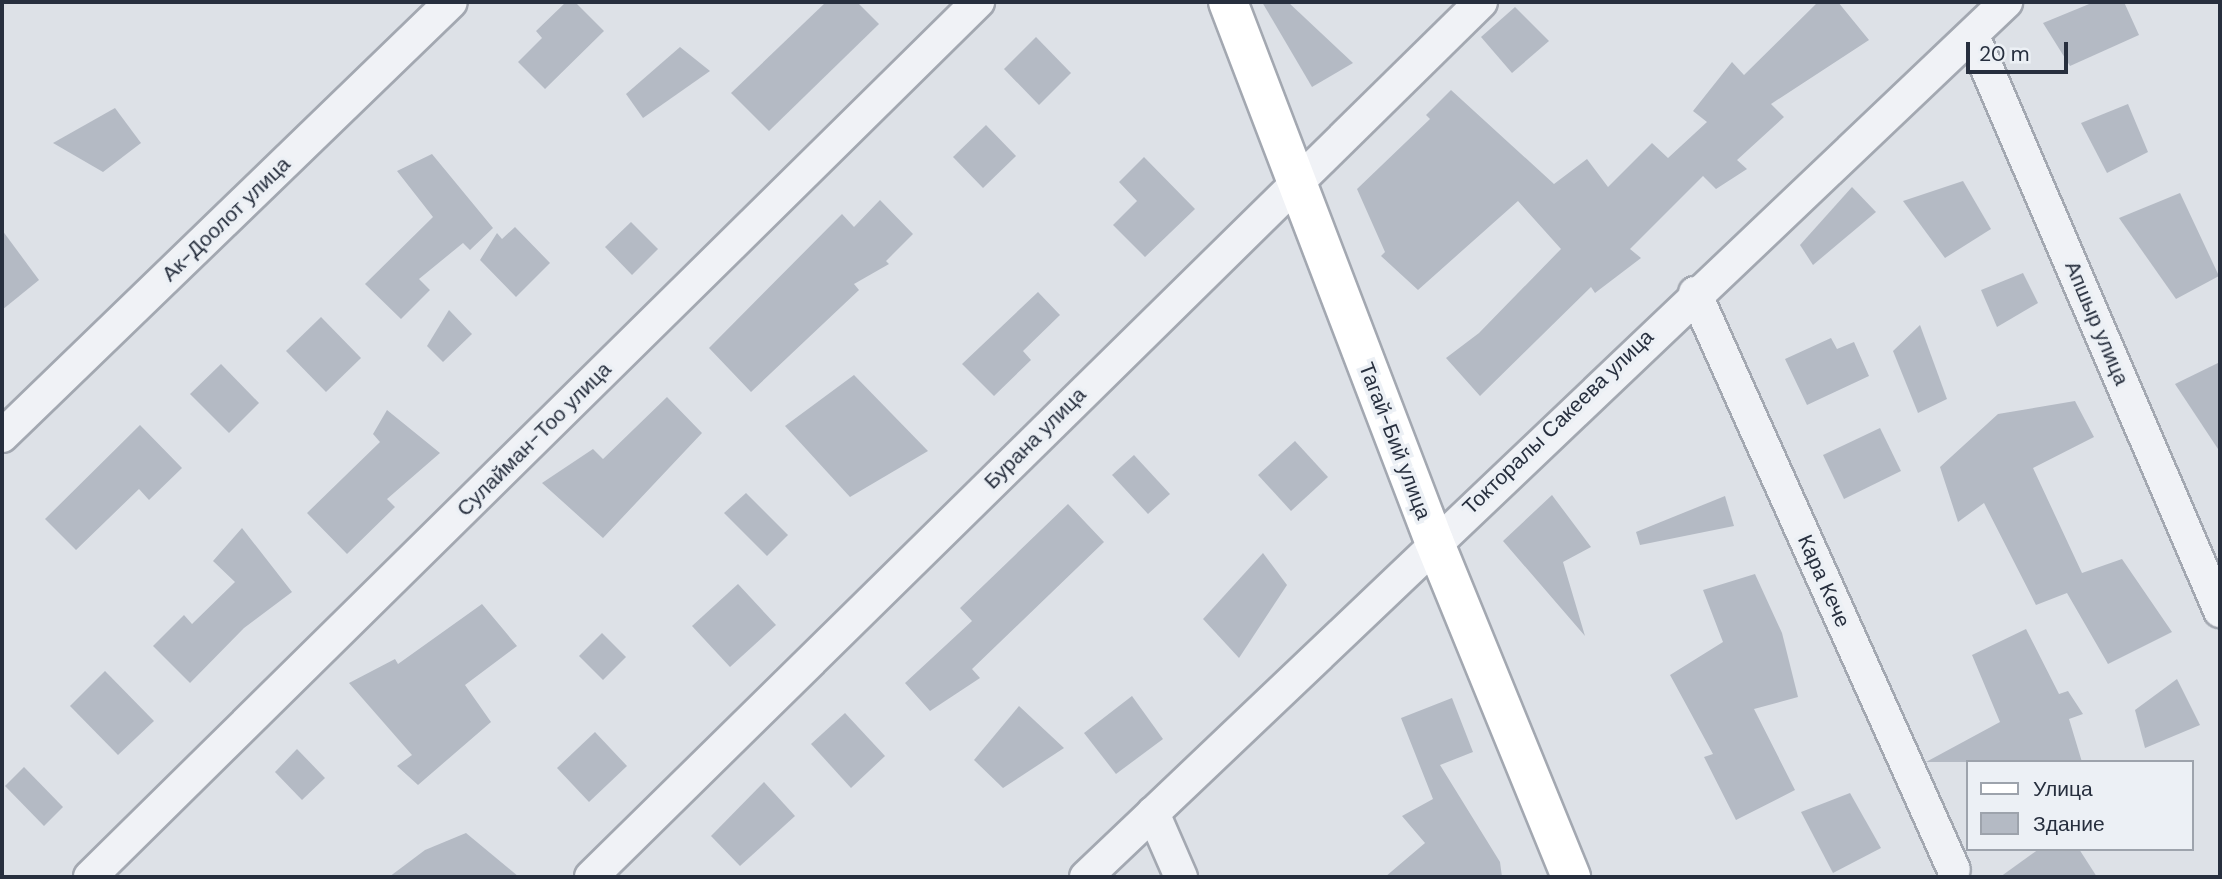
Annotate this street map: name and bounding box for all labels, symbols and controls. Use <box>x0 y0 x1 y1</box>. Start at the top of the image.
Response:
scale bar <box>1970 28 2072 72</box>
text: 20 m <box>1979 40 2030 68</box>
street label: Ак-Доолот улица <box>157 151 295 287</box>
street label: Апшыр улица <box>2060 257 2134 389</box>
street label: Токторалы Сакеева улица <box>1457 324 1659 520</box>
street label: Сулайман-Тоо улица <box>452 357 616 521</box>
street label: Тагай-Бий улица <box>1353 359 1437 523</box>
street label: Бурана улица <box>979 382 1091 494</box>
street label: Кара Кече <box>1792 531 1856 631</box>
legend <box>1966 760 2194 851</box>
text: Улица <box>2033 775 2093 803</box>
text: Здание <box>2033 810 2105 838</box>

